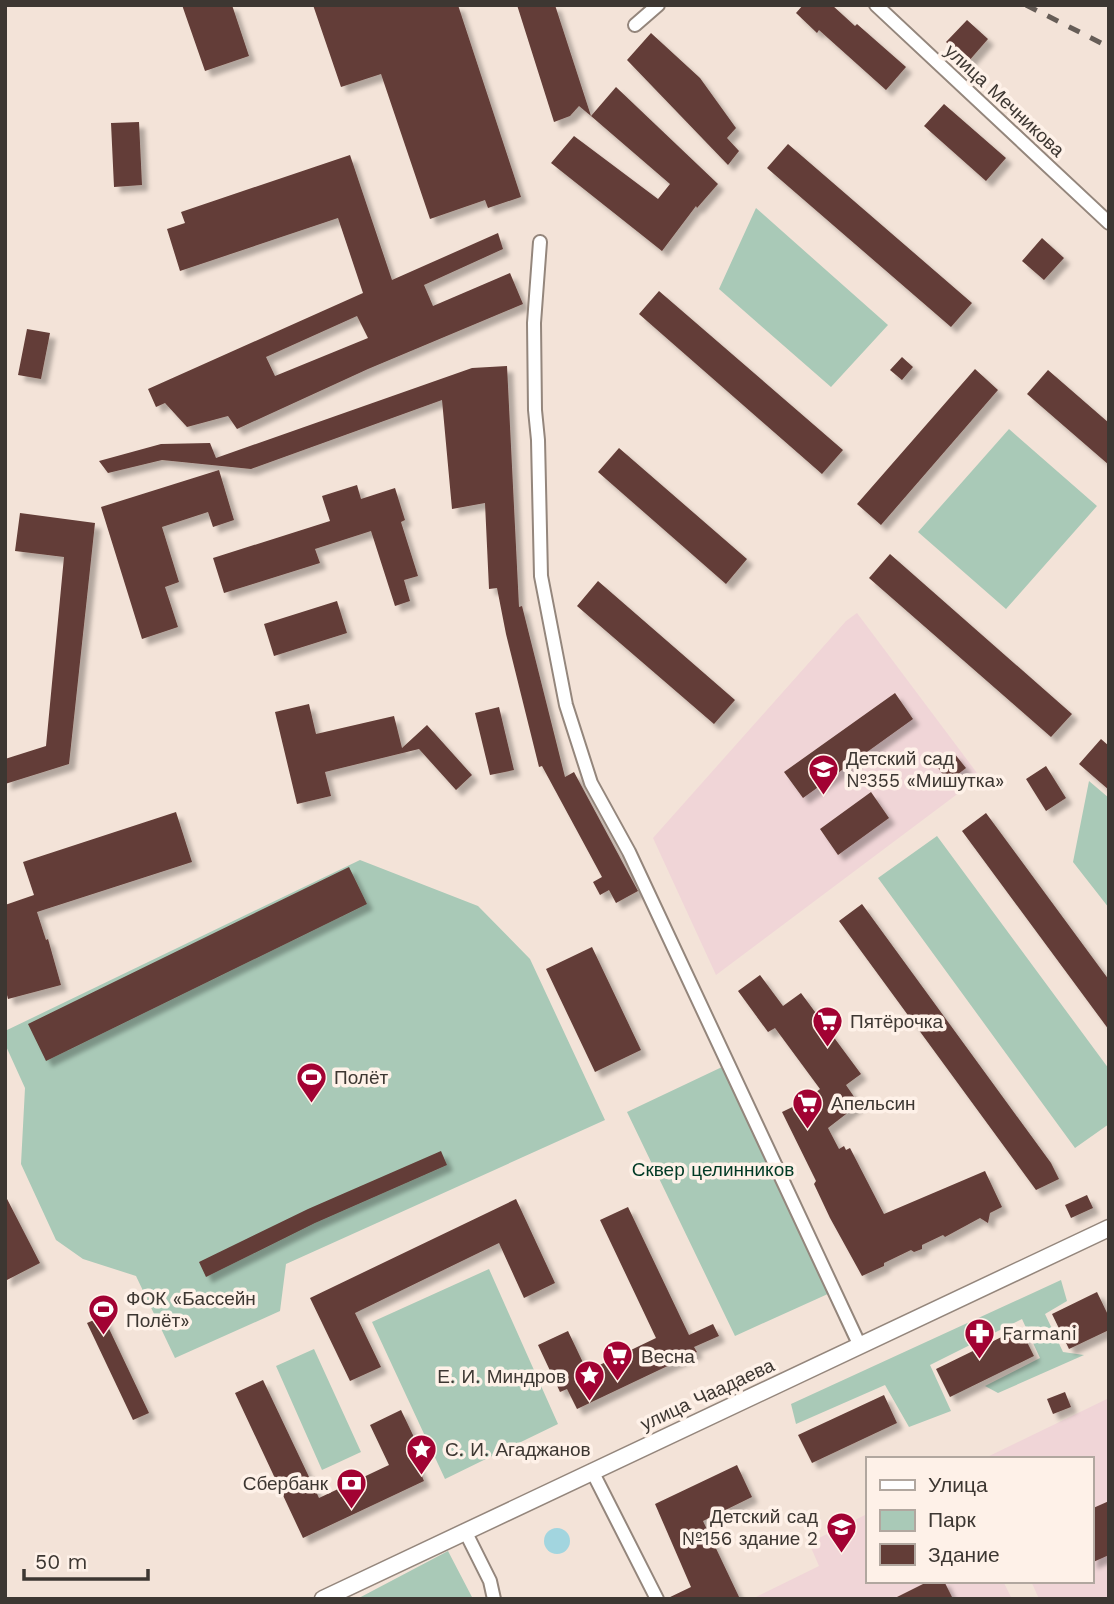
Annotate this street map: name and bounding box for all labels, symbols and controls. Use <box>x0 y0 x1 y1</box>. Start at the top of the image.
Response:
street label: улица Мечникова <box>940 39 1070 162</box>
place label: Детский сад №355 «Мишутка» <box>846 747 1004 792</box>
school or university icon: Детский сад №355 «Мишутка» <box>806 752 840 796</box>
supermarket icon: Пятёрочка <box>810 1004 844 1048</box>
place label: Пятёрочка <box>850 1010 944 1033</box>
sports icon: Полёт <box>294 1060 328 1104</box>
place label: Полёт <box>334 1066 388 1089</box>
supermarket icon: Апельсин <box>791 1086 825 1130</box>
place label: Апельсин <box>831 1092 916 1115</box>
park label: Сквер целинников <box>632 1158 794 1181</box>
place label: ФОК «Бассейн Полёт» <box>126 1287 256 1332</box>
sports icon: ФОК «Бассейн Полёт» <box>86 1292 120 1336</box>
pharmacy icon: Farmani <box>962 1316 996 1360</box>
place label: Farmani <box>1002 1322 1077 1345</box>
supermarket icon: Весна <box>601 1339 635 1383</box>
place label: Весна <box>641 1345 695 1368</box>
street label: улица Чаадаева <box>637 1353 778 1436</box>
place icon: Е. И. Миндров <box>572 1359 606 1403</box>
place label: Е. И. Миндров <box>437 1365 566 1388</box>
place icon: С. И. Агаджанов <box>405 1432 439 1476</box>
place label: С. И. Агаджанов <box>445 1438 591 1461</box>
legend <box>866 1457 1093 1583</box>
bank icon: Сбербанк <box>334 1466 368 1510</box>
place label: Сбербанк <box>243 1472 329 1495</box>
text: Улица <box>928 1472 988 1497</box>
place label: Детский сад №156 здание 2 <box>682 1505 818 1550</box>
text: Парк <box>928 1507 976 1532</box>
school or university icon: Детский сад №156 здание 2 <box>824 1510 858 1554</box>
scale bar <box>24 1538 149 1582</box>
text: Здание <box>928 1542 1000 1567</box>
text: 50 m <box>35 1549 87 1574</box>

